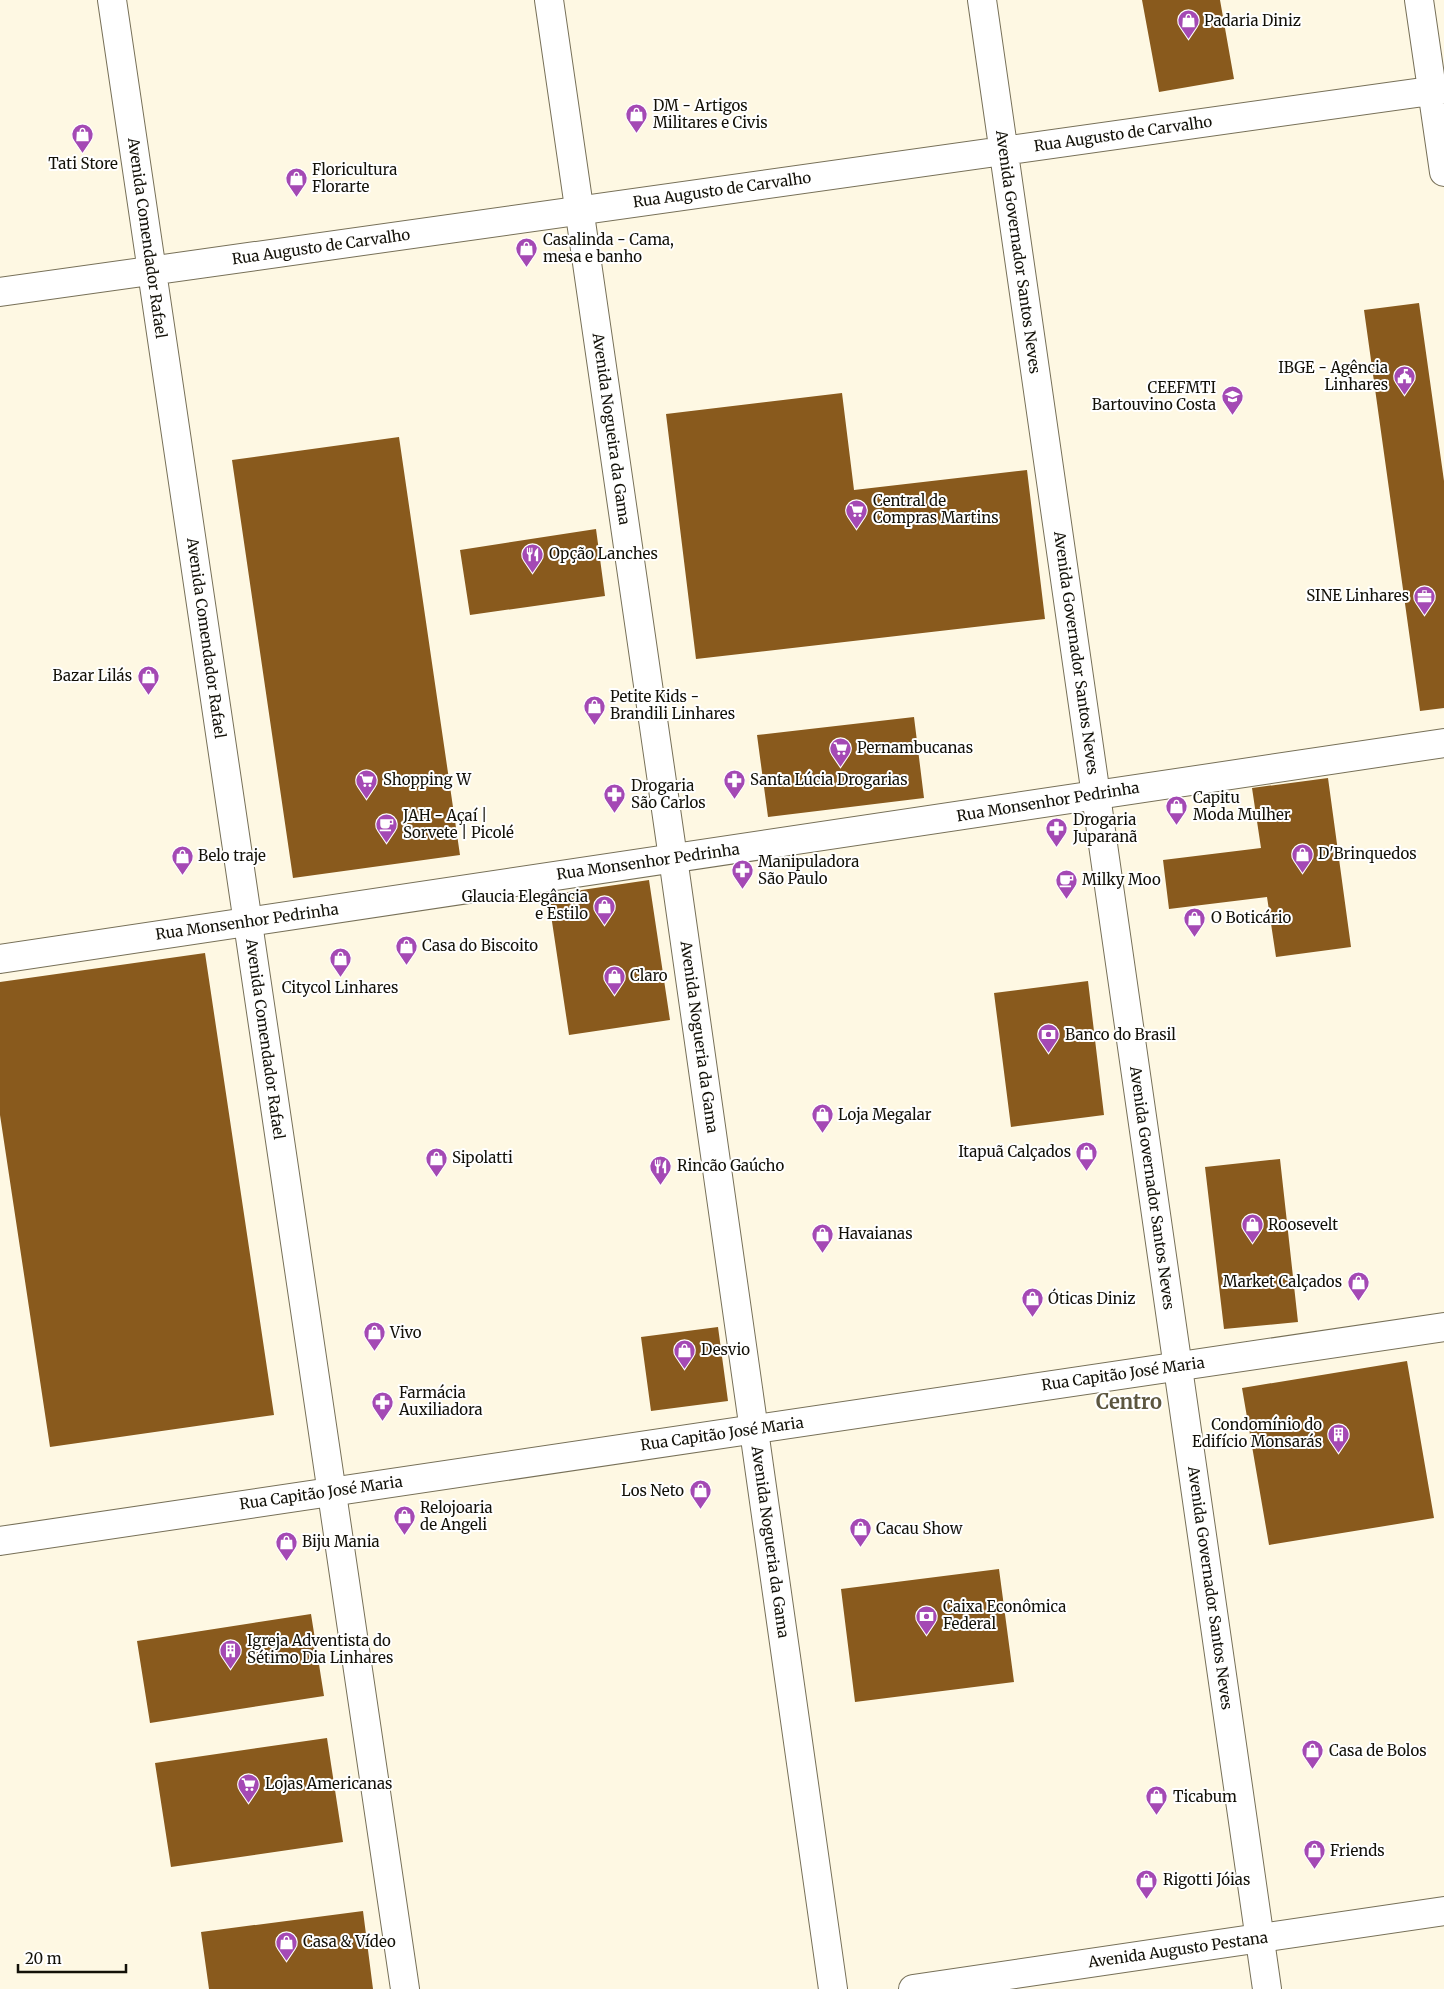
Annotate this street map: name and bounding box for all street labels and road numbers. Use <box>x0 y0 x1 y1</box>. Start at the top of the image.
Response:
street label: Rua Augusto de Carvalho <box>1033 112 1214 155</box>
street label: Avenida Governador Santos Neves <box>992 128 1045 375</box>
street label: Avenida Comendador Rafael <box>124 135 171 340</box>
street label: Rua Augusto de Carvalho <box>632 168 813 211</box>
street label: Rua Augusto de Carvalho <box>231 225 412 268</box>
street label: Avenida Nogueira da Gama <box>588 331 634 526</box>
street label: Avenida Governador Santos Neves <box>1050 529 1103 776</box>
street label: Avenida Comendador Rafael <box>183 535 230 740</box>
street label: Rua Monsenhor Pedrinha <box>955 778 1141 825</box>
street label: Rua Monsenhor Pedrinha <box>555 839 741 884</box>
street label: Rua Monsenhor Pedrinha <box>154 899 340 944</box>
street label: Avenida Comendador Rafael <box>242 936 289 1141</box>
street label: Avenida Nogueria da Gama <box>676 939 722 1134</box>
street label: Avenida Governador Santos Neves <box>1126 1064 1179 1311</box>
street label: Rua Capitão José Maria <box>1040 1353 1206 1394</box>
street label: Rua Capitão José Maria <box>639 1413 805 1454</box>
street label: Avenida Nogueria da Gama <box>747 1444 793 1639</box>
street label: Avenida Governador Santos Neves <box>1184 1464 1237 1711</box>
street label: Rua Capitão José Maria <box>238 1472 404 1513</box>
street label: Avenida Augusto Pestana <box>1086 1927 1269 1972</box>

